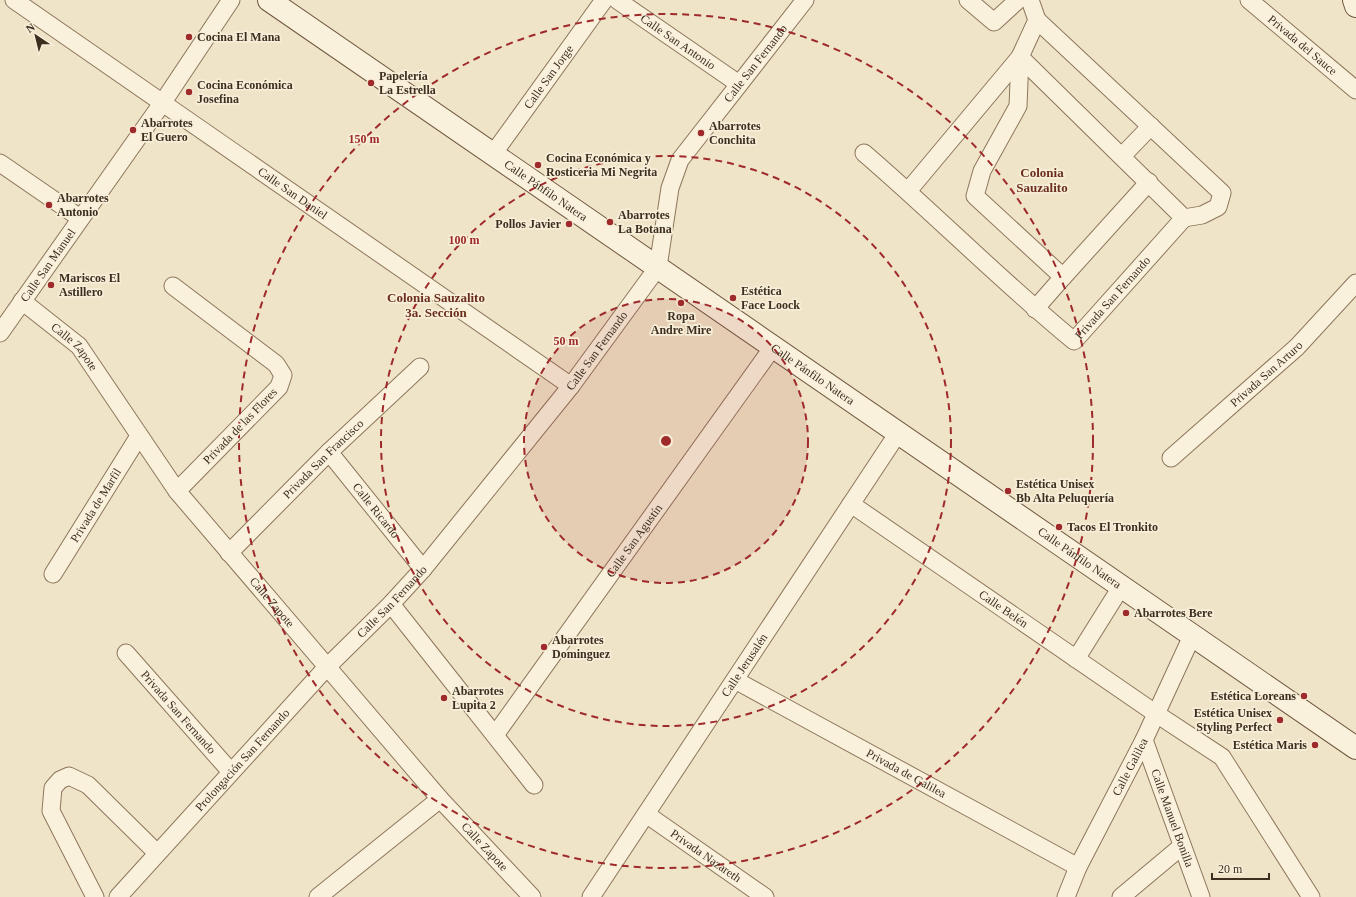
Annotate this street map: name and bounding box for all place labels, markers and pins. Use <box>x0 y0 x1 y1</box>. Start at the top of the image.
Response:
place label: Cocina El Mana <box>197 30 280 44</box>
marker: Cocina El Mana <box>184 32 194 42</box>
place label: Papelería La Estrella <box>379 69 436 97</box>
place label: Cocina Económica Josefina <box>197 78 293 106</box>
marker: Papelería La Estrella <box>366 78 376 88</box>
marker: Cocina Económica Josefina <box>184 87 194 97</box>
place label: Abarrotes El Guero <box>141 116 193 144</box>
place label: Abarrotes Conchita <box>709 119 761 147</box>
marker: Abarrotes El Guero <box>128 125 138 135</box>
marker: Abarrotes Conchita <box>696 128 706 138</box>
place label: Cocina Económica y Rosticeria Mi Negrita <box>546 151 657 179</box>
marker: Cocina Económica y Rosticeria Mi Negrita <box>533 160 543 170</box>
place label: Abarrotes Antonio <box>57 191 109 219</box>
marker: Abarrotes Antonio <box>44 200 54 210</box>
place label: Abarrotes La Botana <box>618 208 672 236</box>
place label: Pollos Javier <box>495 217 562 231</box>
marker: Abarrotes La Botana <box>605 217 615 227</box>
marker: Pollos Javier <box>564 219 574 229</box>
place label: Mariscos El Astillero <box>59 271 121 299</box>
marker: Mariscos El Astillero <box>46 280 56 290</box>
place label: Estética Face Loock <box>741 284 800 312</box>
marker: Estética Face Loock <box>728 293 738 303</box>
marker: Ropa Andre Mire <box>676 298 686 308</box>
place label: Ropa Andre Mire <box>651 309 712 337</box>
centre of rings <box>659 434 673 448</box>
place label: Estética Unisex Bb Alta Peluquería <box>1016 477 1114 505</box>
marker: Estética Unisex Bb Alta Peluquería <box>1003 486 1013 496</box>
place label: Tacos El Tronkito <box>1067 520 1158 534</box>
marker: Tacos El Tronkito <box>1054 522 1064 532</box>
place label: Abarrotes Bere <box>1134 606 1213 620</box>
marker: Abarrotes Bere <box>1121 608 1131 618</box>
place label: Abarrotes Dominguez <box>552 633 611 661</box>
marker: Abarrotes Dominguez <box>539 642 549 652</box>
place label: Abarrotes Lupita 2 <box>452 684 504 712</box>
place label: Estética Loreans <box>1211 689 1296 703</box>
marker: Estética Loreans <box>1299 691 1309 701</box>
marker: Abarrotes Lupita 2 <box>439 693 449 703</box>
place label: Estética Unisex Styling Perfect <box>1194 706 1272 734</box>
marker: Estética Unisex Styling Perfect <box>1275 715 1285 725</box>
place label: Estética Maris <box>1233 738 1307 752</box>
marker: Estética Maris <box>1310 740 1320 750</box>

